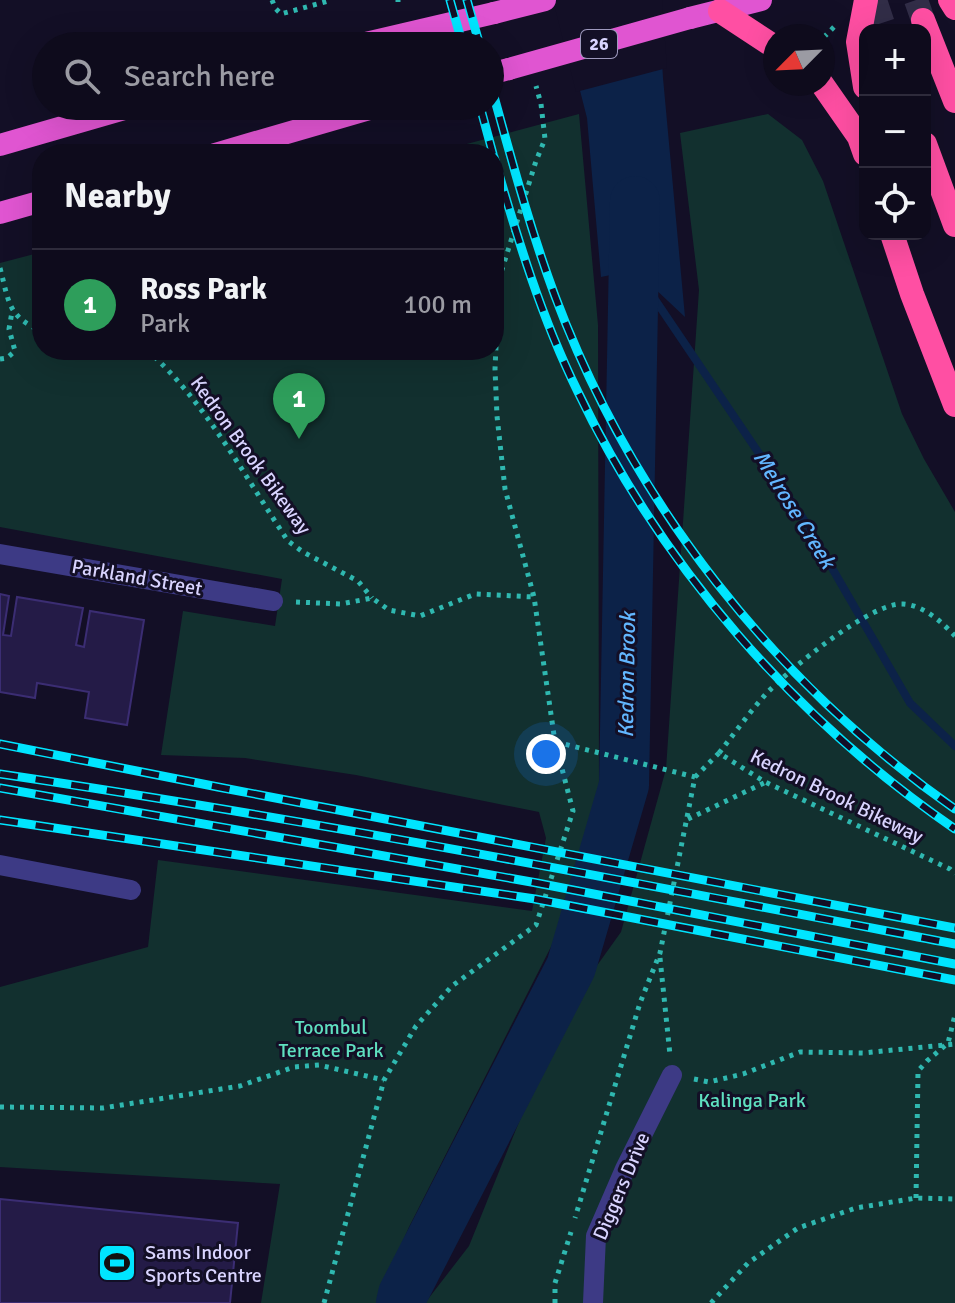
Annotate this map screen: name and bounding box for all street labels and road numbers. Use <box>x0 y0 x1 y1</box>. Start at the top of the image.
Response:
road number: 26 <box>581 30 617 58</box>
street label: Kedron Brook Bikeway <box>185 371 317 540</box>
street label: Parkland Street <box>70 554 204 601</box>
street label: Kedron Brook Bikeway <box>746 744 928 849</box>
street label: Diggers Drive <box>588 1128 655 1244</box>

